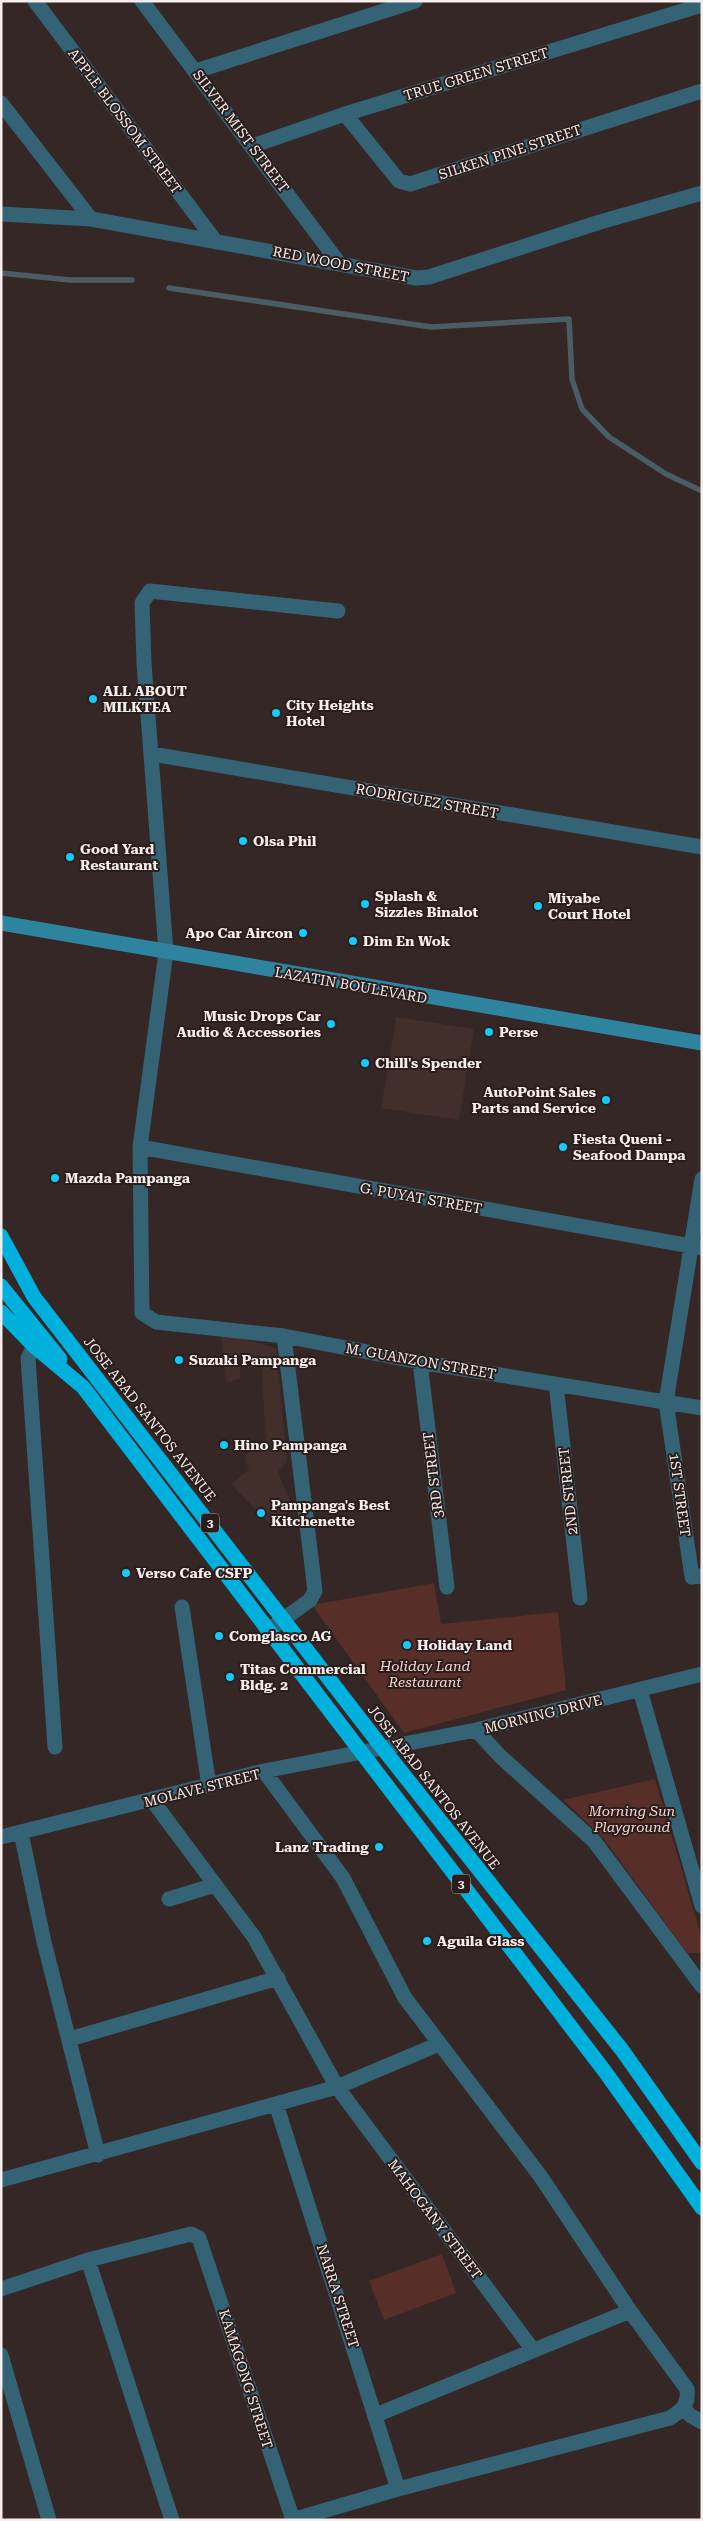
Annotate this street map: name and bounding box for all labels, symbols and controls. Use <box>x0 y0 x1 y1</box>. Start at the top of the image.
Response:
street label: TRUE GREEN STREET <box>402 44 550 104</box>
street label: APPLE BLOSSOM STREET <box>65 45 185 197</box>
street label: SILVER MIST STREET <box>190 67 292 195</box>
street label: SILKEN PINE STREET <box>437 121 583 183</box>
street label: RED WOOD STREET <box>271 243 411 285</box>
place label: ALL ABOUT MILKTEA <box>103 683 187 715</box>
marker: ALL ABOUT MILKTEA <box>87 693 99 705</box>
place label: City Heights Hotel <box>286 697 374 729</box>
marker: City Heights Hotel <box>270 707 282 719</box>
street label: RODRIGUEZ STREET <box>354 781 500 821</box>
place label: Olsa Phil <box>253 833 317 849</box>
marker: Olsa Phil <box>237 835 249 847</box>
place label: Good Yard Restaurant <box>80 841 158 873</box>
marker: Good Yard Restaurant <box>64 851 76 863</box>
place label: Splash & Sizzles Binalot <box>375 888 478 920</box>
place label: Miyabe Court Hotel <box>548 890 631 922</box>
marker: Splash & Sizzles Binalot <box>359 898 371 910</box>
marker: Miyabe Court Hotel <box>532 900 544 912</box>
place label: Apo Car Aircon <box>185 925 294 941</box>
marker: Apo Car Aircon <box>297 927 309 939</box>
place label: Dim En Wok <box>363 933 451 949</box>
marker: Dim En Wok <box>347 935 359 947</box>
street label: LAZATIN BOULEVARD <box>274 964 429 1006</box>
place label: Music Drops Car Audio & Accessories <box>177 1008 322 1040</box>
marker: Music Drops Car Audio & Accessories <box>325 1018 337 1030</box>
place label: Perse <box>499 1024 538 1040</box>
marker: Perse <box>483 1026 495 1038</box>
place label: Chill's Spender <box>375 1055 482 1071</box>
marker: Chill's Spender <box>359 1057 371 1069</box>
place label: AutoPoint Sales Parts and Service <box>472 1084 596 1116</box>
marker: AutoPoint Sales Parts and Service <box>600 1094 612 1106</box>
place label: Fiesta Queni - Seafood Dampa <box>573 1131 686 1163</box>
marker: Fiesta Queni - Seafood Dampa <box>557 1141 569 1153</box>
place label: Mazda Pampanga <box>65 1170 191 1186</box>
marker: Mazda Pampanga <box>49 1172 61 1184</box>
street label: G. PUYAT STREET <box>359 1179 483 1217</box>
street label: JOSE ABAD SANTOS AVENUE <box>81 1334 219 1505</box>
street label: M. GUANZON STREET <box>345 1340 497 1382</box>
place label: Suzuki Pampanga <box>189 1352 317 1368</box>
marker: Suzuki Pampanga <box>173 1354 185 1366</box>
street label: 3RD STREET <box>420 1431 446 1519</box>
place label: Hino Pampanga <box>234 1437 348 1453</box>
marker: Hino Pampanga <box>218 1439 230 1451</box>
street label: 2ND STREET <box>555 1446 581 1536</box>
street label: 1ST STREET <box>666 1452 694 1538</box>
place label: Pampanga's Best Kitchenette <box>271 1497 390 1529</box>
marker: Pampanga's Best Kitchenette <box>255 1507 267 1519</box>
road number: 3 <box>201 1514 219 1532</box>
place label: Verso Cafe CSFP <box>136 1565 252 1581</box>
marker: Verso Cafe CSFP <box>120 1567 132 1579</box>
place label: Comglasco AG <box>229 1628 332 1644</box>
marker: Comglasco AG <box>213 1630 225 1642</box>
place label: Holiday Land <box>417 1637 513 1653</box>
marker: Holiday Land <box>401 1639 413 1651</box>
park label: Holiday Land Restaurant <box>379 1658 471 1690</box>
place label: Titas Commercial Bldg. 2 <box>240 1661 366 1693</box>
marker: Titas Commercial Bldg. 2 <box>224 1671 236 1683</box>
street label: MORNING DRIVE <box>482 1692 604 1736</box>
street label: JOSE ABAD SANTOS AVENUE <box>365 1702 503 1873</box>
street label: MOLAVE STREET <box>142 1766 262 1810</box>
park label: Morning Sun Playground <box>588 1803 676 1835</box>
place label: Lanz Trading <box>275 1839 369 1855</box>
marker: Lanz Trading <box>373 1841 385 1853</box>
road number: 3 <box>452 1875 470 1894</box>
place label: Aguila Glass <box>437 1933 524 1949</box>
marker: Aguila Glass <box>421 1935 433 1947</box>
street label: MAHOGANY STREET <box>385 2156 485 2282</box>
street label: NARRA STREET <box>314 2242 362 2350</box>
street label: KAMAGONG STREET <box>216 2307 276 2451</box>

